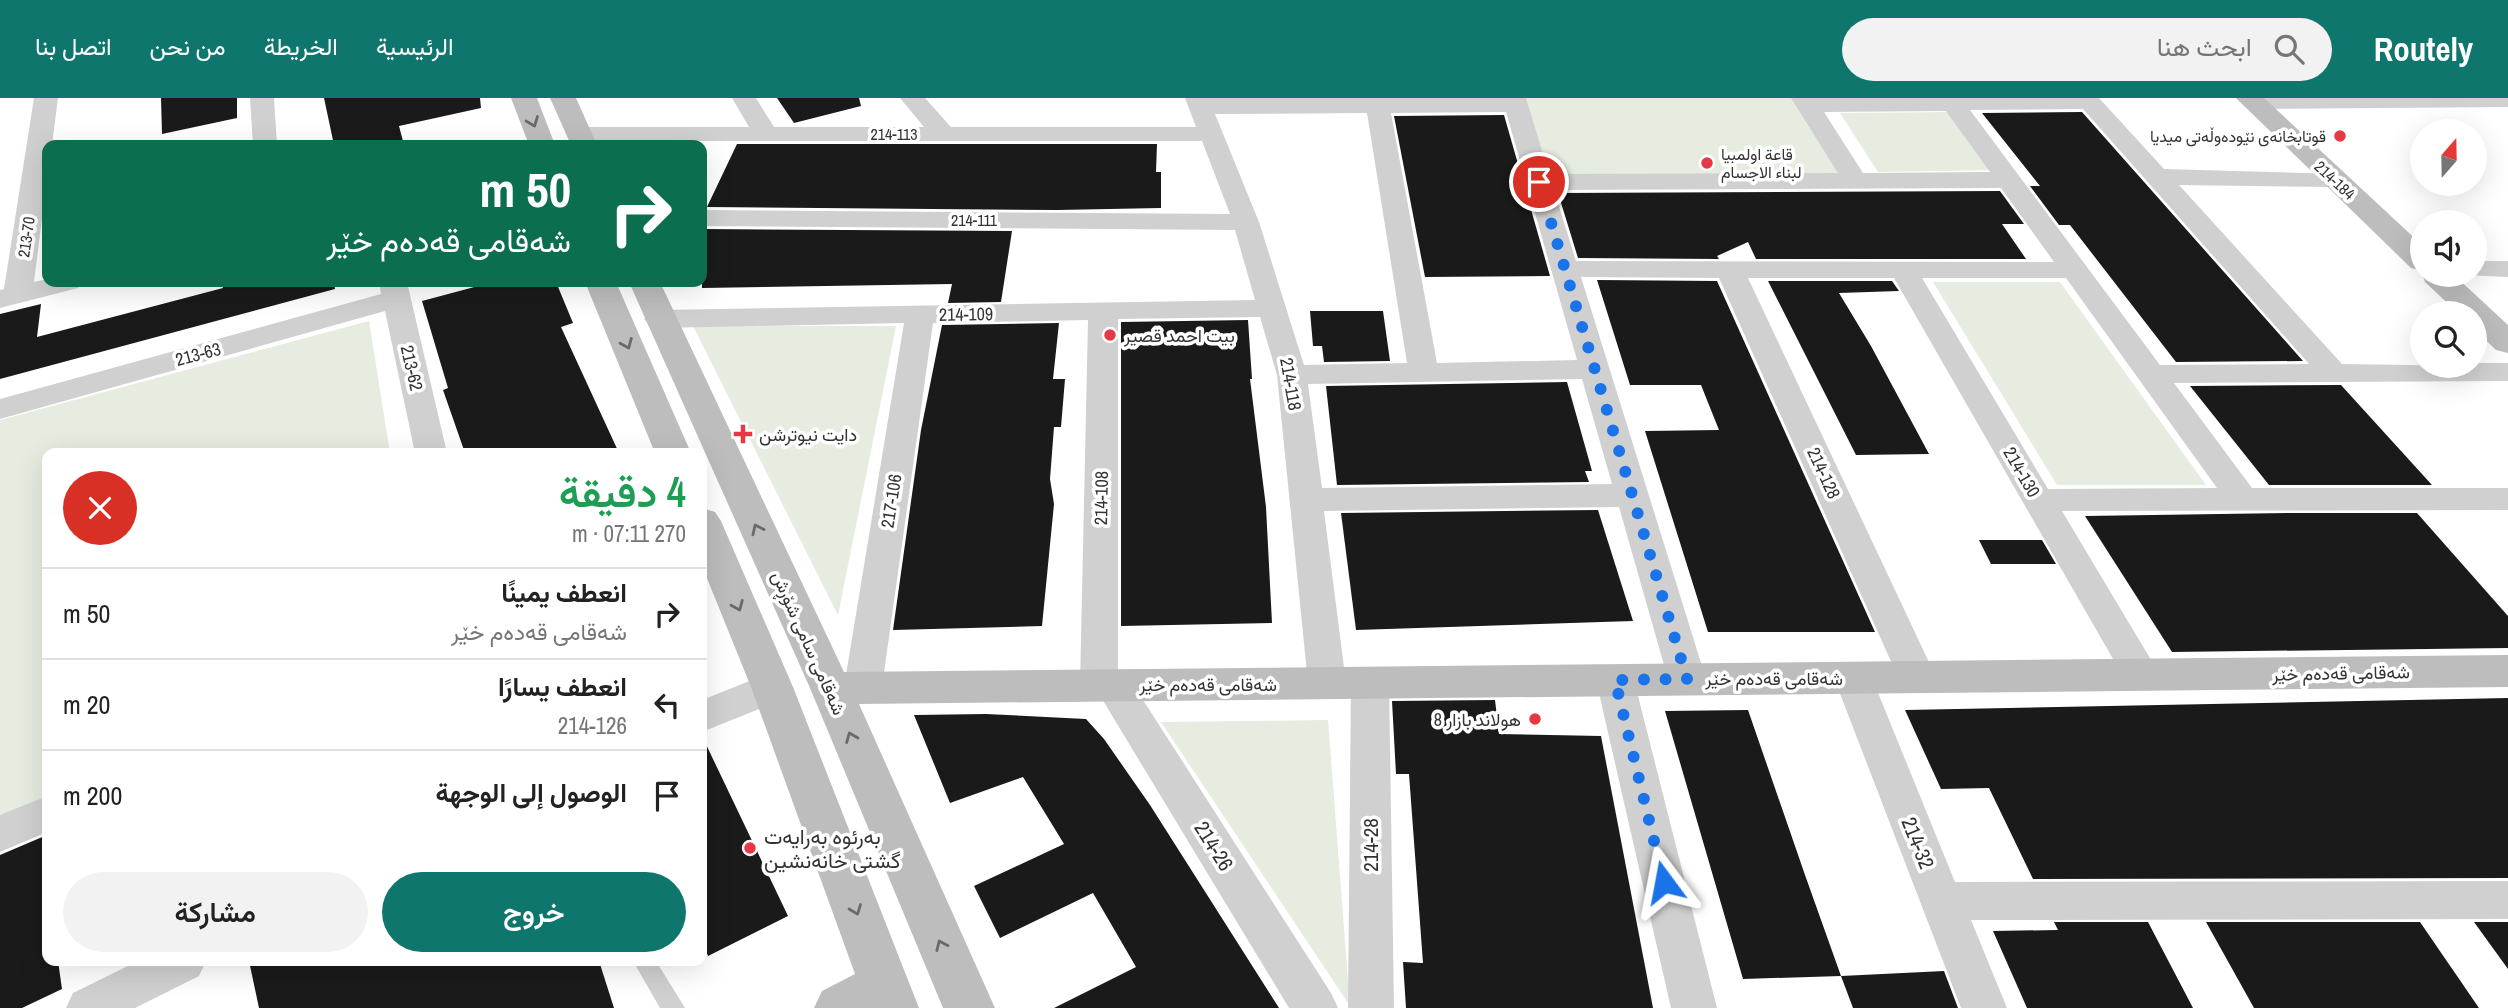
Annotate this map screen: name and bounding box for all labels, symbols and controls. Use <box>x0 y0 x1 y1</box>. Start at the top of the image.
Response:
search box <box>1842 18 2332 81</box>
text: Routely <box>2374 27 2473 71</box>
text: ابحث هنا <box>2157 29 2252 64</box>
text: اتصل بنا <box>35 30 112 62</box>
text: من نحن <box>150 30 226 62</box>
text: الخريطة <box>264 30 338 62</box>
text: الرئيسية <box>376 30 453 62</box>
icon: search <box>2270 30 2308 68</box>
one-way arrow <box>525 115 539 127</box>
north arrow <box>2410 119 2487 196</box>
map controls <box>2410 119 2487 378</box>
street label: 214-113 <box>870 123 918 145</box>
place label: قوتابخانەی نێودەوڵەتی میدیا <box>2150 125 2326 147</box>
marker: قوتابخانەی نێودەوڵەتی میدیا <box>2332 128 2348 144</box>
place label: قاعة اولمبيا لبناء الاجسام <box>1721 143 1802 183</box>
pin <box>1509 152 1569 212</box>
marker: قاعة اولمبيا لبناء الاجسام <box>1699 155 1715 171</box>
text: 50 m <box>479 156 571 222</box>
street label: 214-184 <box>2310 156 2360 204</box>
icon: arrive <box>1520 163 1558 201</box>
icon: right <box>595 168 686 259</box>
street label: 214-111 <box>951 209 998 231</box>
button: sound <box>2410 210 2487 287</box>
street label: 213-70 <box>12 215 40 259</box>
text: شەقامی قەدەم خێر <box>326 219 571 262</box>
street label: 214-109 <box>939 301 993 327</box>
button: search <box>2410 301 2487 378</box>
place label: بيت احمد قصير <box>1123 323 1235 348</box>
marker: بيت احمد قصير <box>1102 327 1118 343</box>
street label: 213-63 <box>173 336 223 372</box>
one-way arrow <box>618 338 632 350</box>
street label: 213-62 <box>395 343 429 393</box>
street label: 214-118 <box>1274 356 1308 412</box>
place label: دايت نيوترشن <box>759 422 857 447</box>
marker: دايت نيوترشن <box>733 424 753 444</box>
street label: 214-130 <box>1998 442 2046 502</box>
street label: 214-128 <box>1801 443 1847 503</box>
text: 4 دقيقة <box>559 464 686 520</box>
button: close <box>63 471 137 545</box>
street label: 214-108 <box>1088 471 1114 525</box>
street label: 217-106 <box>874 472 908 530</box>
text: 270 m · 07:11 <box>572 518 686 549</box>
one-way arrow <box>751 524 765 536</box>
street label: شەقامی سامی شۆڕش <box>764 567 852 720</box>
text: انعطف يمينًا <box>501 575 627 610</box>
icon: right <box>648 595 686 633</box>
text: 50 m <box>63 596 110 631</box>
one-way arrow <box>730 599 744 612</box>
text: شەقامی قەدەم خێر <box>451 616 627 647</box>
street label: شەقامی قەدەم خێر <box>2271 659 2410 687</box>
street label: شەقامی قەدەم خێر <box>1704 666 1843 691</box>
text: انعطف يسارًا <box>498 669 627 704</box>
street label: شەقامی قەدەم خێر <box>1138 672 1277 697</box>
icon: left <box>648 686 686 724</box>
text: 20 m <box>63 687 110 722</box>
place label: هولاند بازار 8 <box>1434 707 1521 732</box>
text: 214-126 <box>558 710 627 741</box>
marker: هولاند بازار 8 <box>1527 711 1543 727</box>
one-way arrow <box>845 731 859 743</box>
text: الوصول إلى الوجهة <box>435 775 627 810</box>
icon: arrive <box>648 777 686 815</box>
text: 200 m <box>63 778 122 813</box>
street label: 214-32 <box>1895 813 1941 873</box>
street label: 214-26 <box>1187 816 1241 876</box>
street label: 214-28 <box>1356 818 1385 872</box>
place label: بەرئوە بەرایەت گشتی خانەنشین <box>764 822 901 875</box>
marker: بەرئوە بەرایەت گشتی خانەنشین <box>742 840 758 856</box>
position arrow <box>1627 845 1701 919</box>
button: مشاركة <box>63 872 368 952</box>
button: خروج <box>382 872 686 952</box>
one-way arrow <box>847 903 861 915</box>
one-way arrow <box>935 940 949 953</box>

